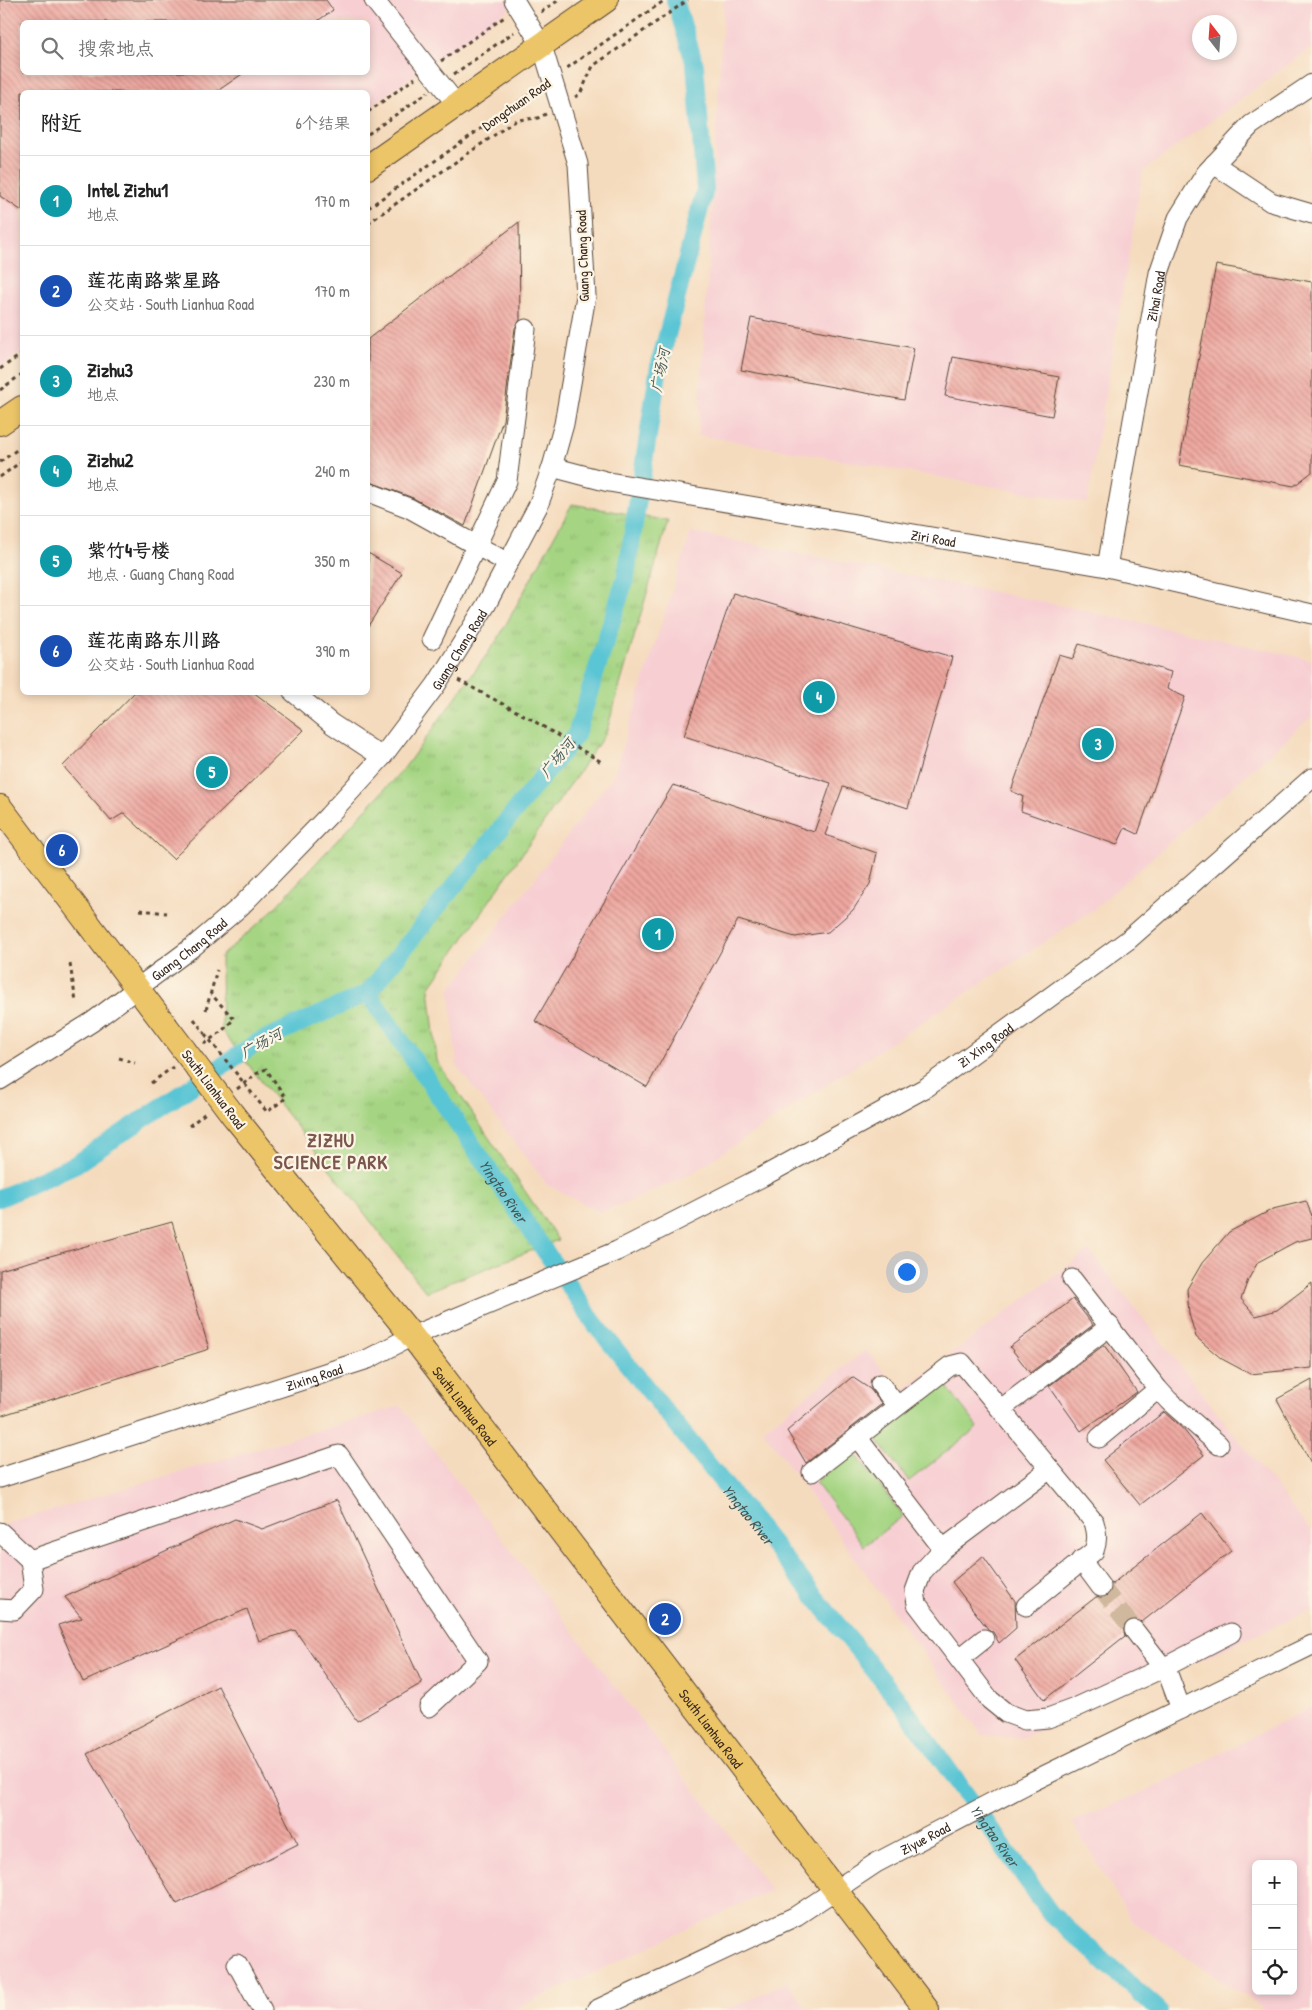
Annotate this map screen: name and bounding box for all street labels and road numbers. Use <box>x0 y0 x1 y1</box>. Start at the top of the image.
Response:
street label: Dongchuan Road <box>478 73 555 135</box>
street label: Guang Chang Road <box>571 209 594 302</box>
street label: Zihai Road <box>1141 269 1169 323</box>
street label: Ziri Road <box>910 524 958 551</box>
street label: Guang Chang Road <box>426 605 491 694</box>
street label: Guang Chang Road <box>147 913 231 985</box>
street label: Zi Xing Road <box>954 1018 1017 1071</box>
street label: South Lianhua Road <box>178 1045 250 1133</box>
street label: Zixing Road <box>283 1358 345 1394</box>
street label: South Lianhua Road <box>429 1362 502 1450</box>
street label: South Lianhua Road <box>675 1685 748 1772</box>
street label: Ziyue Road <box>897 1816 953 1858</box>

